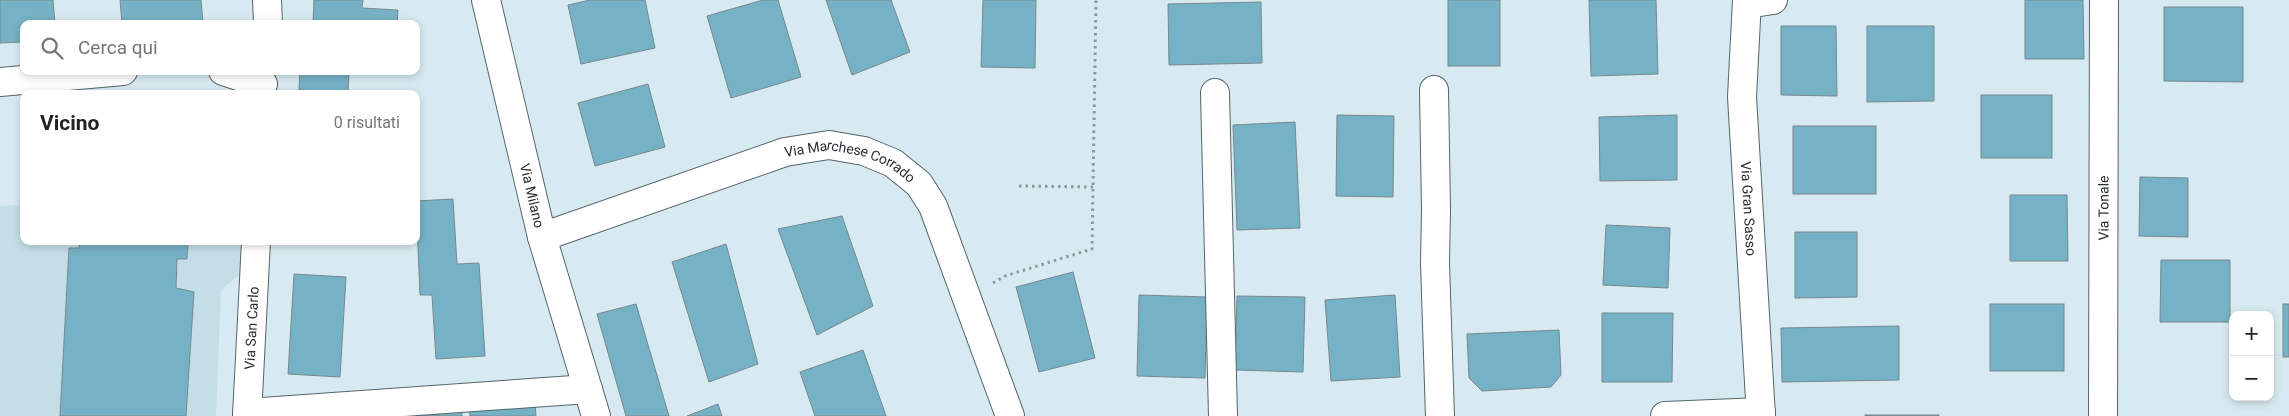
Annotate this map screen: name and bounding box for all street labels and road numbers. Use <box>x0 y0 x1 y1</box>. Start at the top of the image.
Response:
street label: Via Marchese Corrado <box>783 137 919 186</box>
street label: Via Gran Sasso <box>1738 161 1759 256</box>
street label: Via Milano <box>517 162 548 230</box>
street label: Via Tonale <box>2095 175 2112 241</box>
street label: Via San Carlo <box>241 286 262 370</box>

